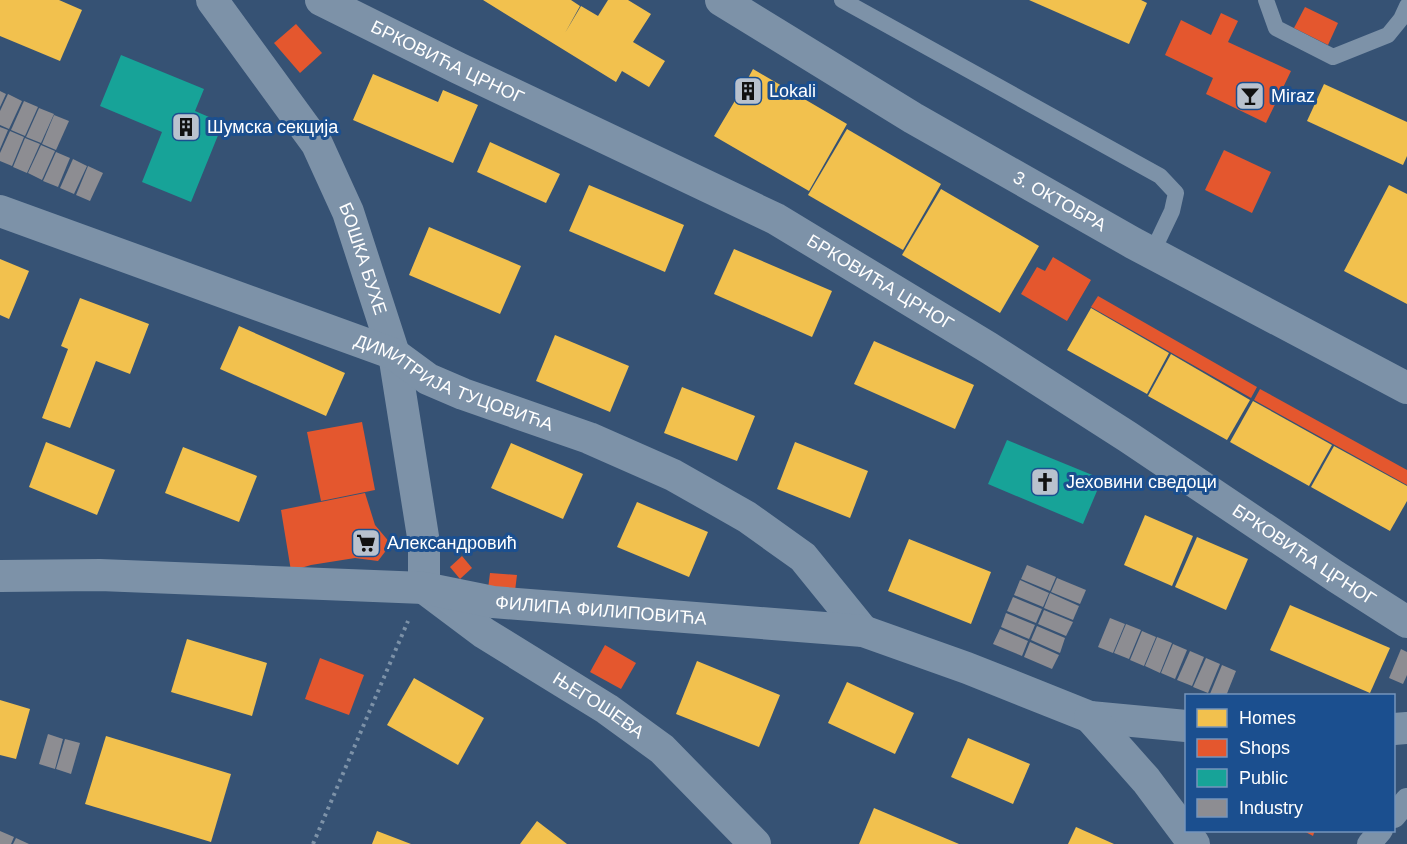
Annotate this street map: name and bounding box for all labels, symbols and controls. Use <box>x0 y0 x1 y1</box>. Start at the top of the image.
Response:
street label: БРКОВИЋА ЦРНОГ <box>368 16 527 108</box>
building icon: Lokali <box>732 75 764 107</box>
bar icon: Miraz <box>1234 80 1266 112</box>
place label: Lokali <box>769 81 816 101</box>
place label: Miraz <box>1271 86 1315 106</box>
building icon: Шумска секција <box>170 111 202 143</box>
place label: Шумска секција <box>207 117 339 137</box>
street label: 3. ОКТОБРА <box>1010 167 1110 236</box>
street label: БОШКА БУХЕ <box>335 199 391 317</box>
street label: БРКОВИЋА ЦРНОГ <box>804 230 957 334</box>
street label: ДИМИТРИЈА ТУЦОВИЋА <box>352 330 556 435</box>
church icon: Јеховини сведоци <box>1029 466 1061 498</box>
place label: Јеховини сведоци <box>1066 472 1217 492</box>
street label: БРКОВИЋА ЦРНОГ <box>1229 500 1380 610</box>
supermarket icon: Александровић <box>350 527 382 559</box>
place label: Александровић <box>387 533 517 553</box>
street label: ФИЛИПА ФИЛИПОВИЋА <box>495 592 707 629</box>
street label: ЊЕГОШЕВА <box>549 668 648 743</box>
legend <box>1185 694 1395 832</box>
text: Homes <box>1239 708 1296 728</box>
text: Shops <box>1239 738 1290 758</box>
text: Public <box>1239 768 1288 788</box>
text: Industry <box>1239 798 1303 818</box>

